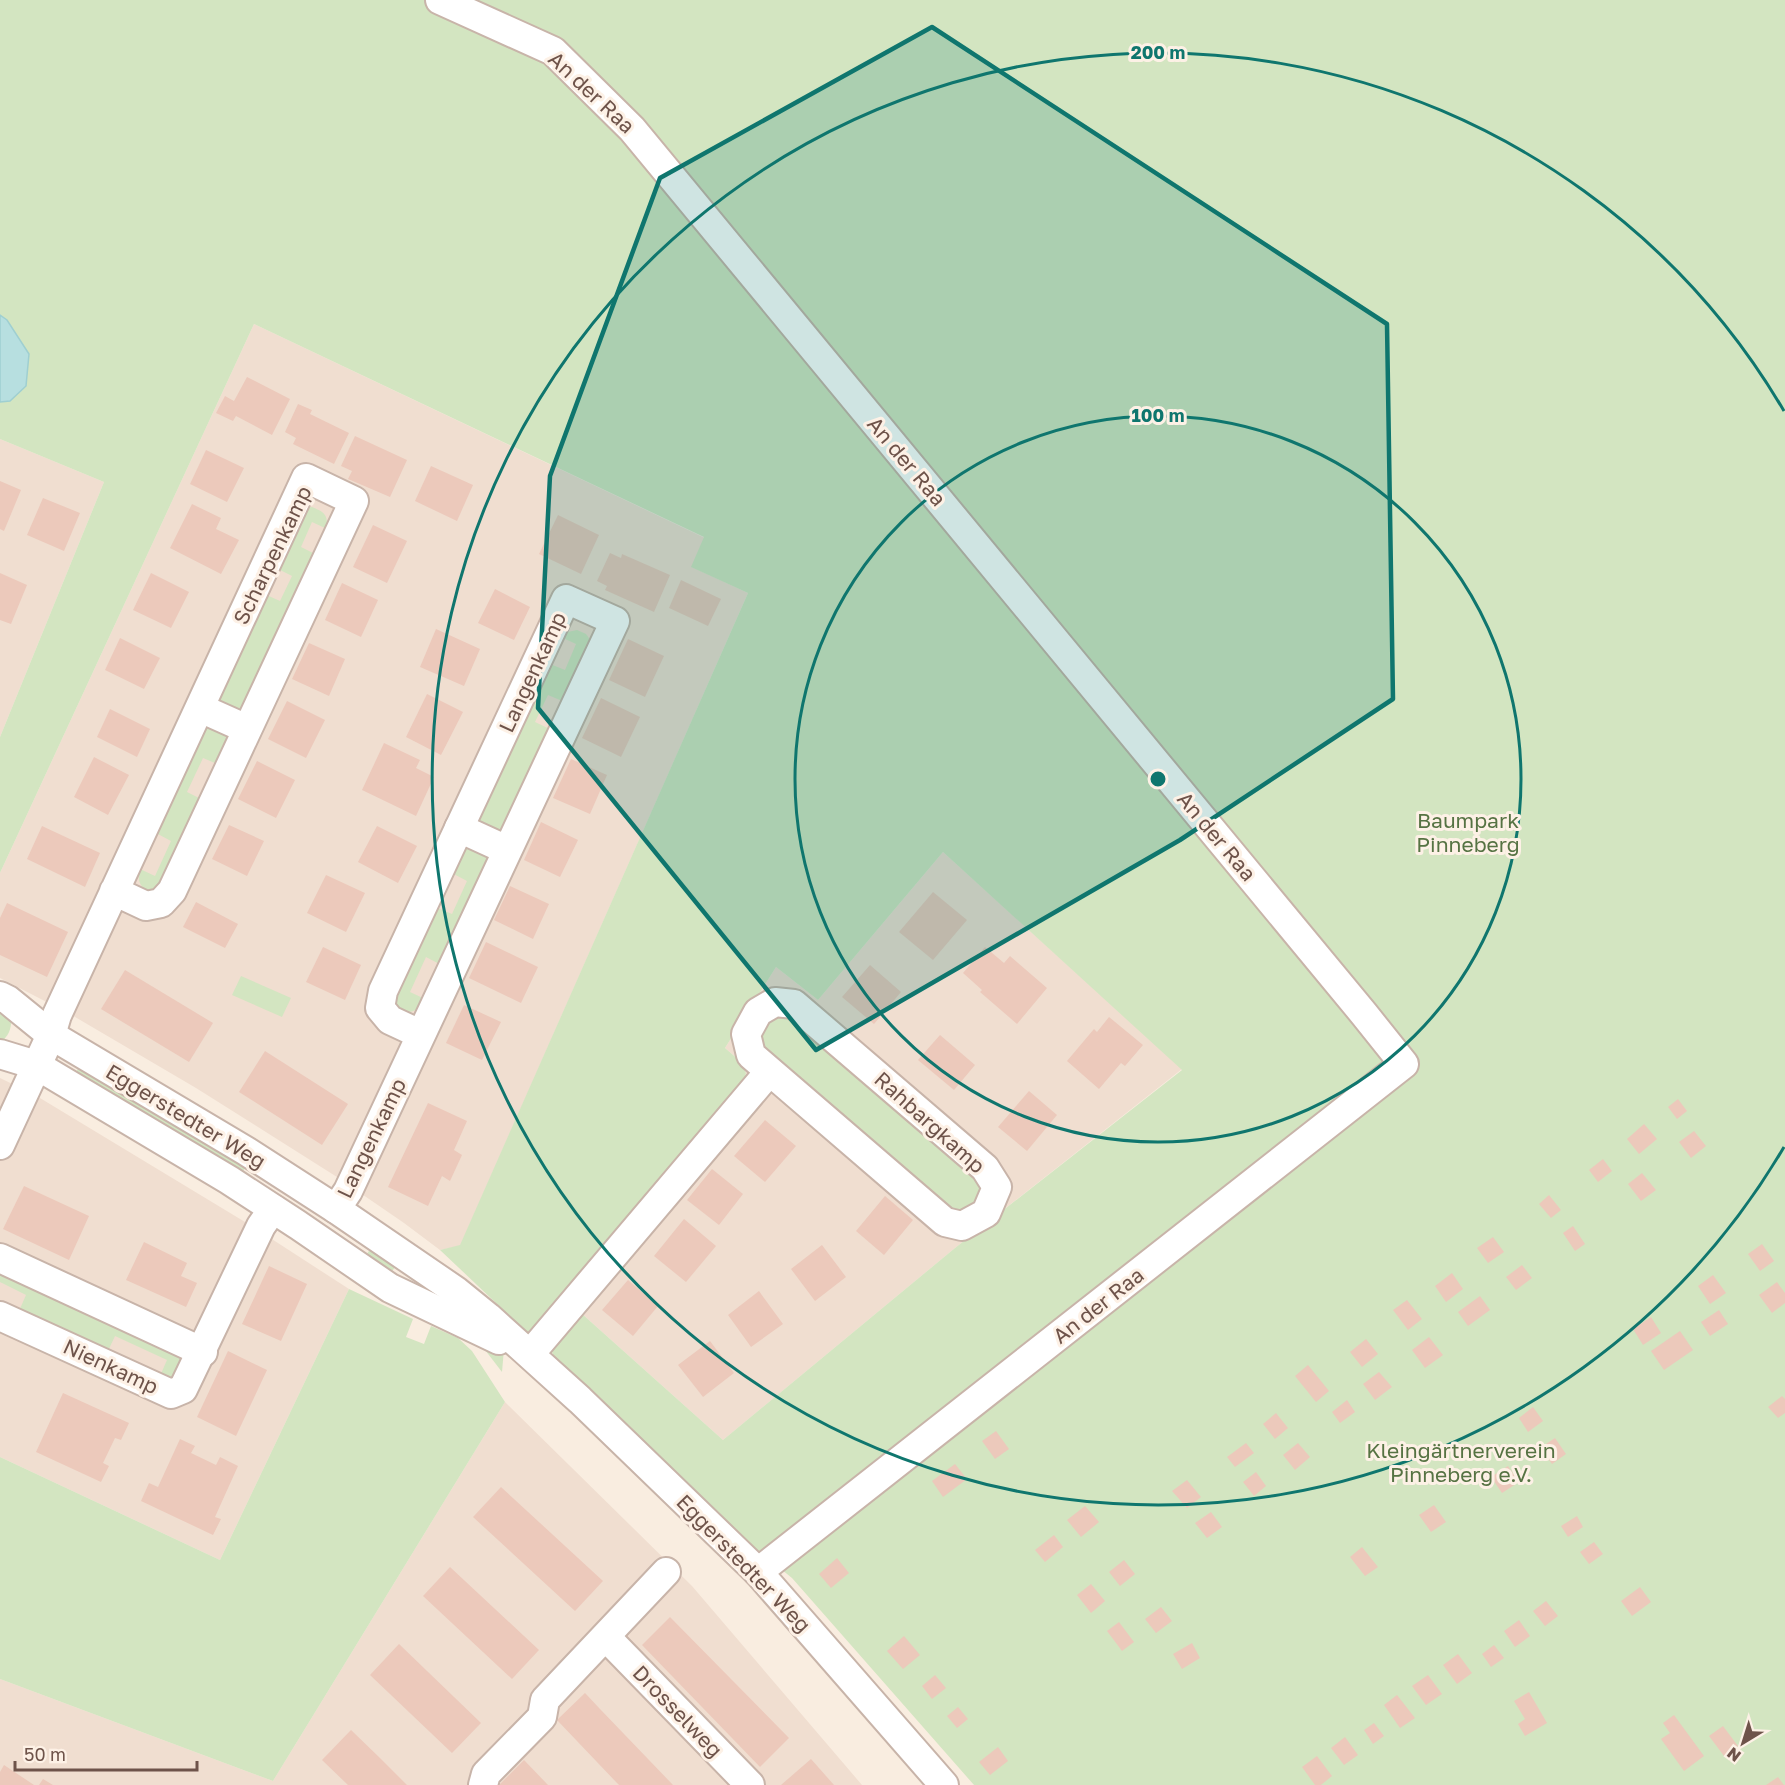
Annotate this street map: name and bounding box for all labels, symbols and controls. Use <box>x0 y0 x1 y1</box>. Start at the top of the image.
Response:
text: 200 m <box>1131 41 1185 63</box>
street label: An der Raa <box>543 45 641 139</box>
text: 100 m <box>1132 404 1184 426</box>
street label: An der Raa <box>862 411 952 511</box>
street label: Scharpenkamp <box>227 481 317 629</box>
street label: Langenkamp <box>493 608 571 736</box>
centre of rings <box>1148 769 1168 789</box>
street label: An der Raa <box>1172 786 1262 886</box>
park label: Baumpark Pinneberg <box>1416 807 1520 857</box>
street label: Eggerstedter Weg <box>101 1058 271 1174</box>
street label: Rahbargkamp <box>869 1066 991 1178</box>
street label: Langenkamp <box>331 1074 411 1202</box>
street label: An der Raa <box>1047 1261 1149 1349</box>
street label: Nienkamp <box>59 1333 163 1399</box>
park label: Kleingärtnerverein Pinneberg e.V. <box>1366 1437 1556 1487</box>
street label: Eggerstedter Weg <box>671 1489 817 1637</box>
street label: Drosselweg <box>628 1659 728 1763</box>
north arrow <box>1713 1713 1773 1773</box>
scale bar <box>15 1734 196 1772</box>
text: 50 m <box>24 1743 66 1765</box>
text: N <box>1723 1743 1745 1766</box>

